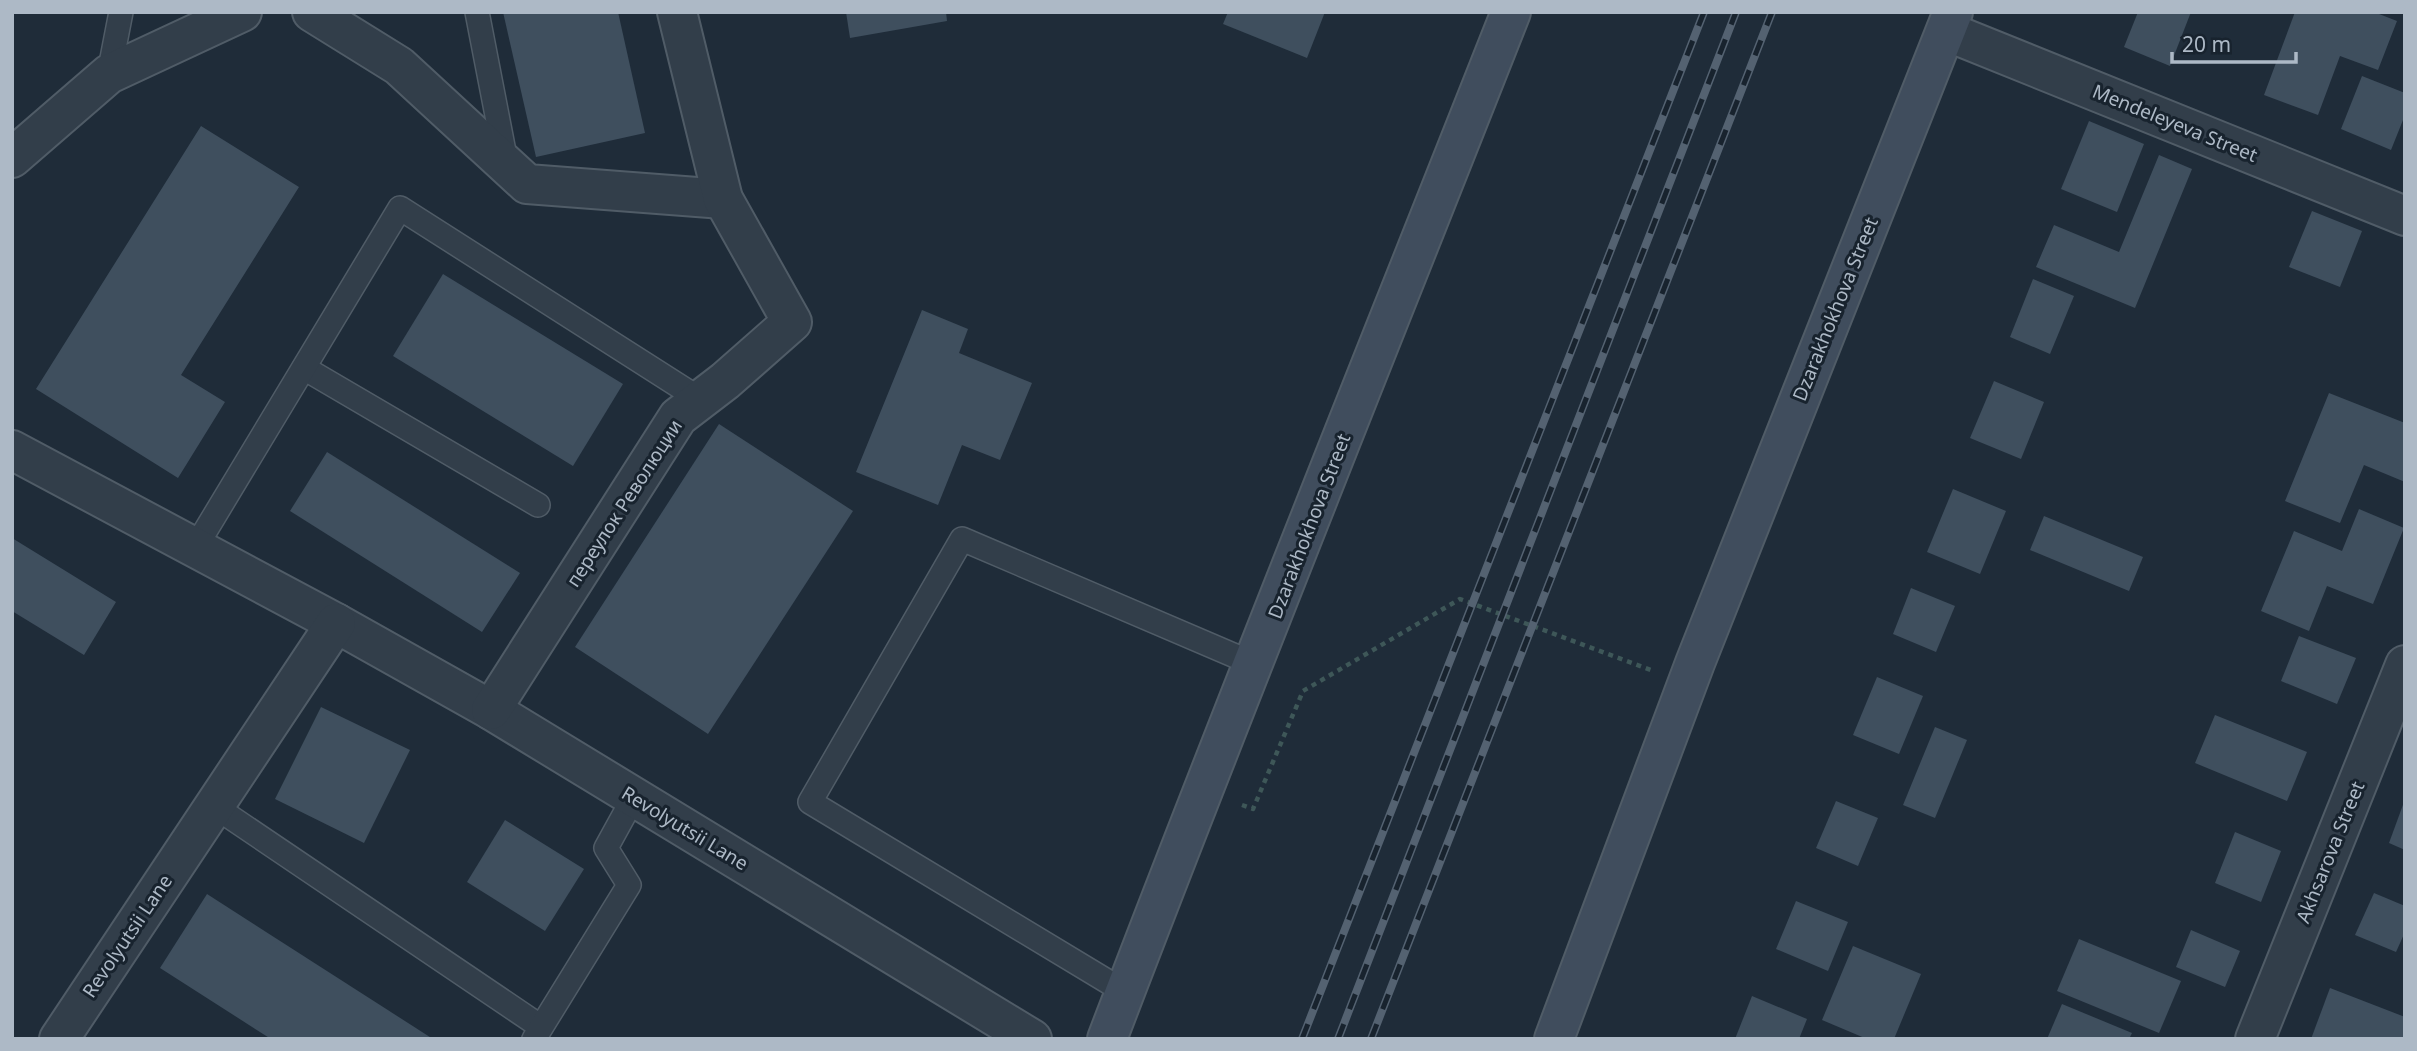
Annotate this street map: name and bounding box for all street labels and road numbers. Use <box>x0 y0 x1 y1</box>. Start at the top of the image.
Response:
street label: Mendeleyeva Street <box>2089 78 2261 168</box>
street label: Dzarakhokhova Street <box>1786 213 1884 405</box>
street label: переулок Революции <box>560 414 688 592</box>
street label: Dzarakhokhova Street <box>1262 430 1356 622</box>
street label: Akhsarova Street <box>2290 777 2370 927</box>
street label: Revolyutsii Lane <box>617 780 753 876</box>
street label: Revolyutsii Lane <box>76 869 178 1003</box>

